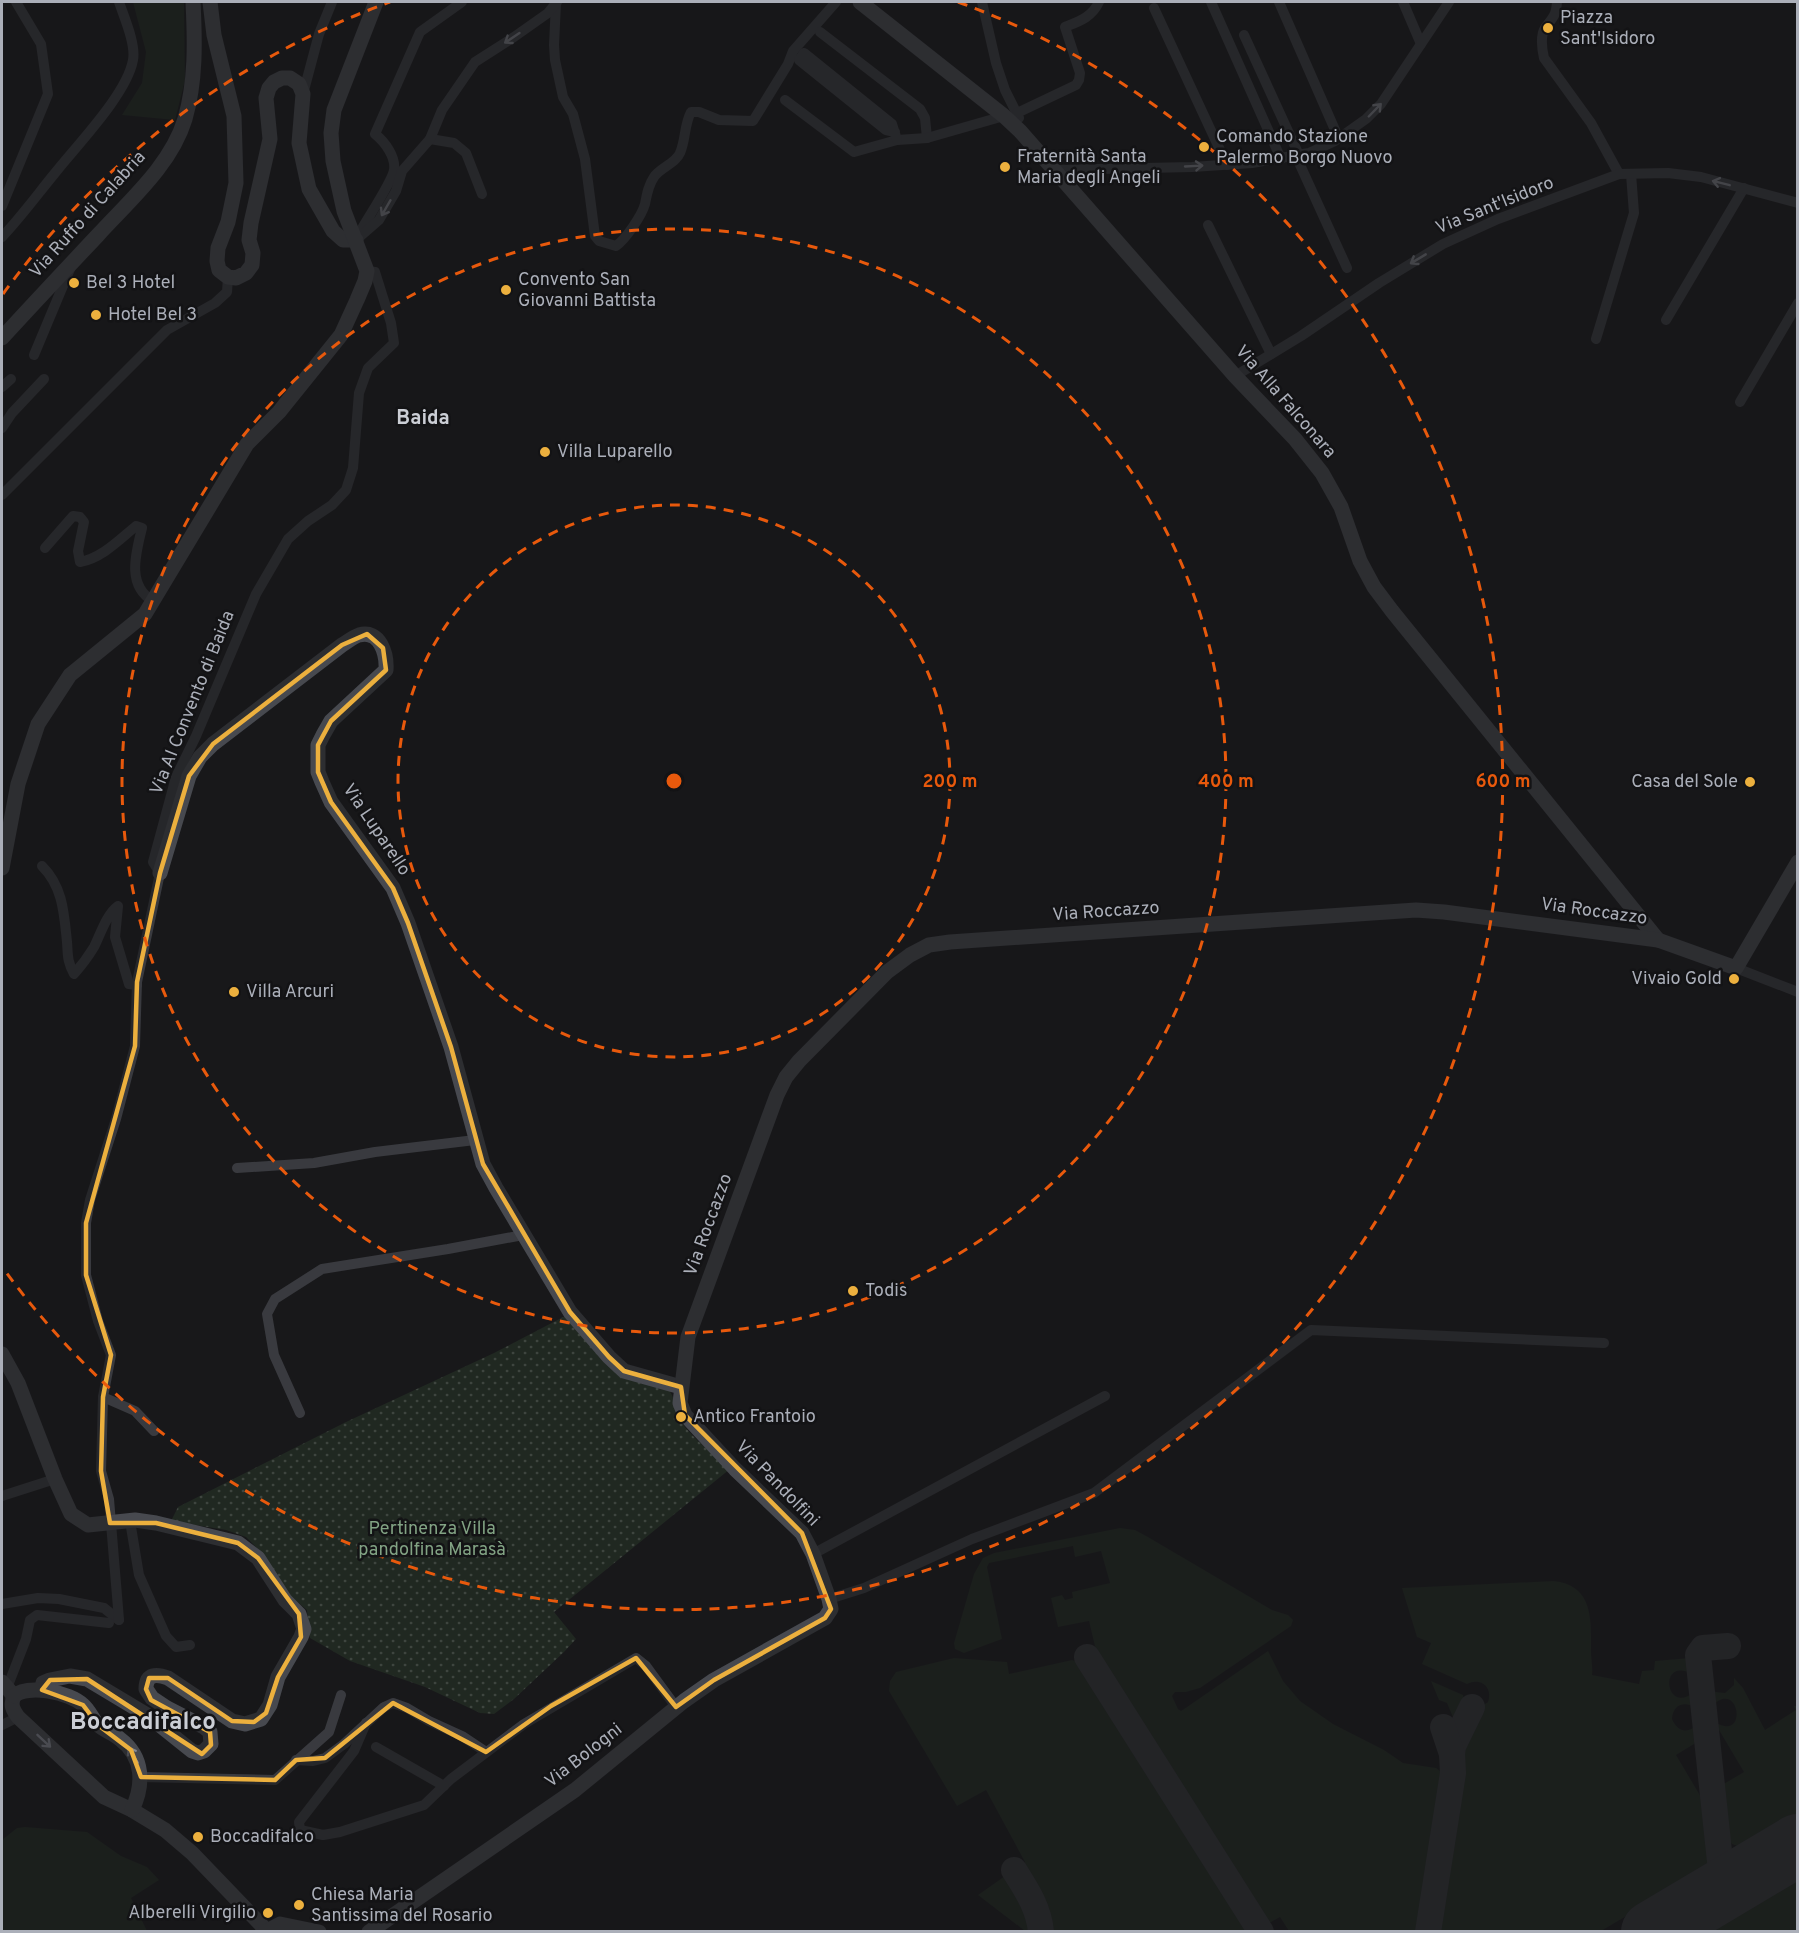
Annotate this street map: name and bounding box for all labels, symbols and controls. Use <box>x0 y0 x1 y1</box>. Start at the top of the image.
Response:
place label: Piazza Sant'Isidoro <box>1560 7 1655 51</box>
marker: Piazza Sant'Isidoro <box>1541 21 1555 35</box>
one-way arrow <box>504 33 521 45</box>
one-way arrow <box>1368 103 1382 118</box>
place label: Comando Stazione Palermo Borgo Nuovo <box>1216 126 1392 170</box>
marker: Comando Stazione Palermo Borgo Nuovo <box>1197 140 1211 154</box>
place label: Fraternità Santa Maria degli Angeli <box>1017 146 1161 190</box>
street label: Via Ruffo di Calabria <box>25 147 151 283</box>
marker: Fraternità Santa Maria degli Angeli <box>998 160 1012 174</box>
one-way arrow <box>1184 161 1204 172</box>
street label: Via Sant'Isidoro <box>1433 172 1557 240</box>
one-way arrow <box>1711 176 1730 188</box>
one-way arrow <box>380 199 392 216</box>
one-way arrow <box>1410 253 1427 265</box>
place label: Convento San Giovanni Battista <box>518 269 656 313</box>
place label: Bel 3 Hotel <box>86 272 175 295</box>
marker: Bel 3 Hotel <box>67 276 81 290</box>
marker: Convento San Giovanni Battista <box>499 283 513 297</box>
place label: Hotel Bel 3 <box>108 304 197 327</box>
marker: Hotel Bel 3 <box>89 308 103 322</box>
street label: Via Alla Falconara <box>1230 341 1340 463</box>
district label: Baida <box>396 406 450 432</box>
place label: Villa Luparello <box>557 441 673 464</box>
marker: Villa Luparello <box>538 445 552 459</box>
street label: Via Al Convento di Baida <box>146 608 240 798</box>
centre of rings <box>664 771 684 791</box>
text: 200 m <box>922 771 978 794</box>
text: 400 m <box>1198 771 1254 794</box>
text: 600 m <box>1475 771 1531 794</box>
place label: Casa del Sole <box>1631 771 1738 794</box>
marker: Casa del Sole <box>1743 775 1757 789</box>
street label: Via Luparello <box>337 780 415 880</box>
street label: Via Roccazzo <box>1539 893 1649 931</box>
street label: Via Roccazzo <box>1052 897 1160 927</box>
place label: Vivaio Gold <box>1631 968 1722 991</box>
marker: Vivaio Gold <box>1727 972 1741 986</box>
place label: Villa Arcuri <box>246 981 334 1004</box>
marker: Villa Arcuri <box>227 985 241 999</box>
street label: Via Roccazzo <box>680 1171 738 1279</box>
place label: Todis <box>865 1280 907 1303</box>
marker: Todis <box>846 1284 860 1298</box>
place label: Antico Frantoio <box>693 1406 816 1429</box>
marker: Antico Frantoio <box>674 1410 688 1424</box>
street label: Via Pandolfini <box>730 1436 824 1532</box>
park label: Pertinenza Villa pandolfina Marasà <box>358 1518 506 1562</box>
district label: Boccadifalco <box>70 1708 216 1738</box>
street label: Via Bologni <box>541 1719 627 1793</box>
one-way arrow <box>36 1734 51 1748</box>
one-way arrow <box>127 1747 139 1764</box>
place label: Boccadifalco <box>210 1826 314 1849</box>
marker: Boccadifalco <box>191 1830 205 1844</box>
place label: Chiesa Maria Santissima del Rosario <box>311 1884 492 1928</box>
marker: Chiesa Maria Santissima del Rosario <box>292 1898 306 1912</box>
place label: Alberelli Virgilio <box>128 1902 256 1925</box>
marker: Alberelli Virgilio <box>261 1906 275 1920</box>

